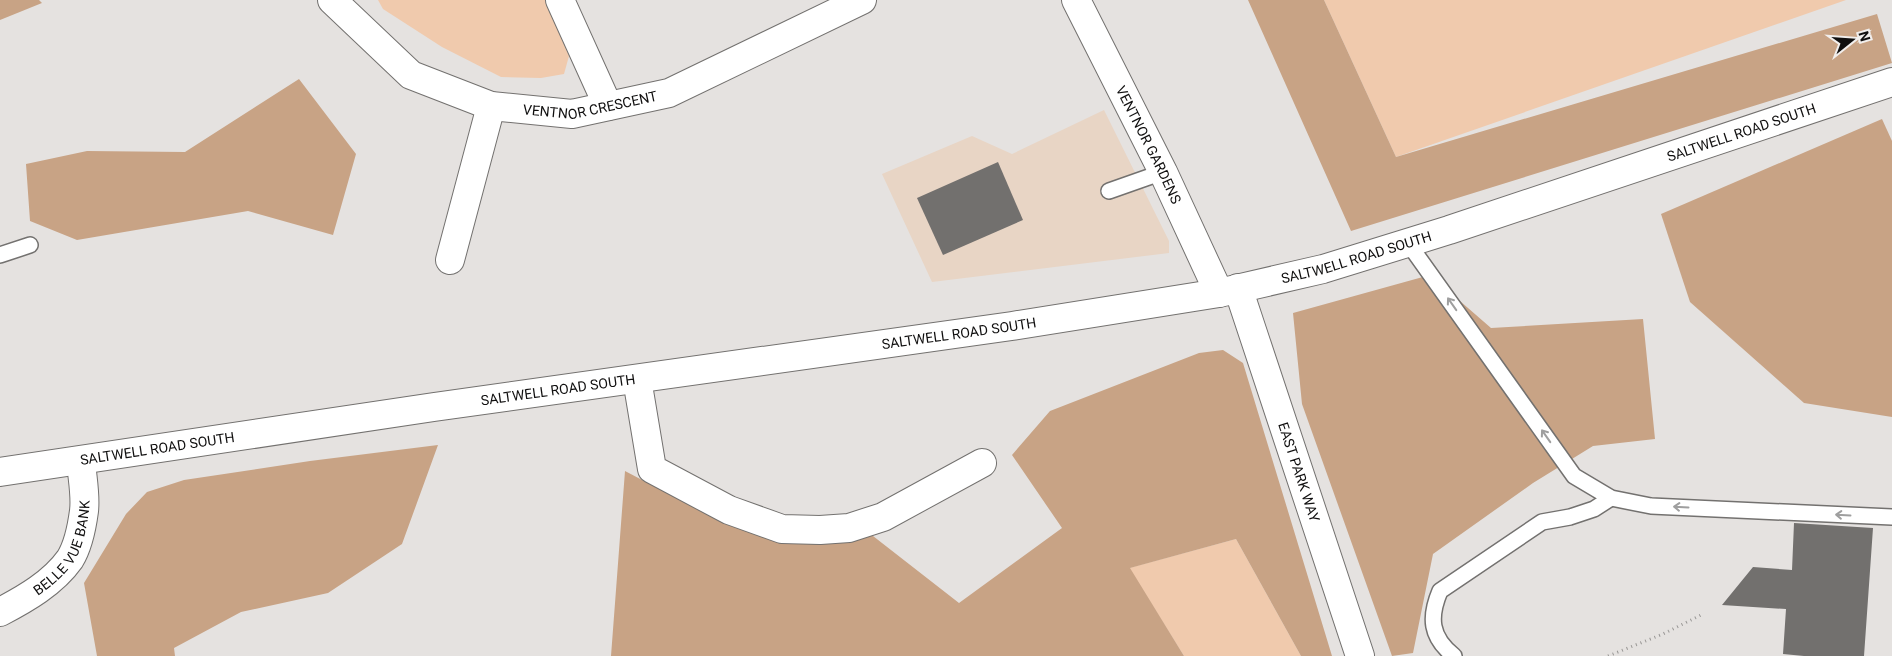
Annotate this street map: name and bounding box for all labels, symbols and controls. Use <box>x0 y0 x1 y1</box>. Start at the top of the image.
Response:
north arrow <box>1827 15 1877 65</box>
text: N <box>1855 29 1874 43</box>
street label: VENTNOR GARDENS <box>1113 83 1185 206</box>
street label: VENTNOR CRESCENT <box>522 88 659 123</box>
street label: SALTWELL ROAD SOUTH <box>1665 100 1818 165</box>
street label: SALTWELL ROAD SOUTH <box>1280 228 1433 286</box>
one-way arrow <box>1447 297 1457 311</box>
street label: SALTWELL ROAD SOUTH <box>881 314 1037 352</box>
street label: SALTWELL ROAD SOUTH <box>480 371 636 408</box>
street label: EAST PARK WAY <box>1275 420 1323 525</box>
street label: SALTWELL ROAD SOUTH <box>79 429 236 468</box>
one-way arrow <box>1541 430 1551 444</box>
street label: BELLE VUE BANK <box>30 500 93 598</box>
one-way arrow <box>1673 502 1690 512</box>
one-way arrow <box>1836 510 1852 519</box>

